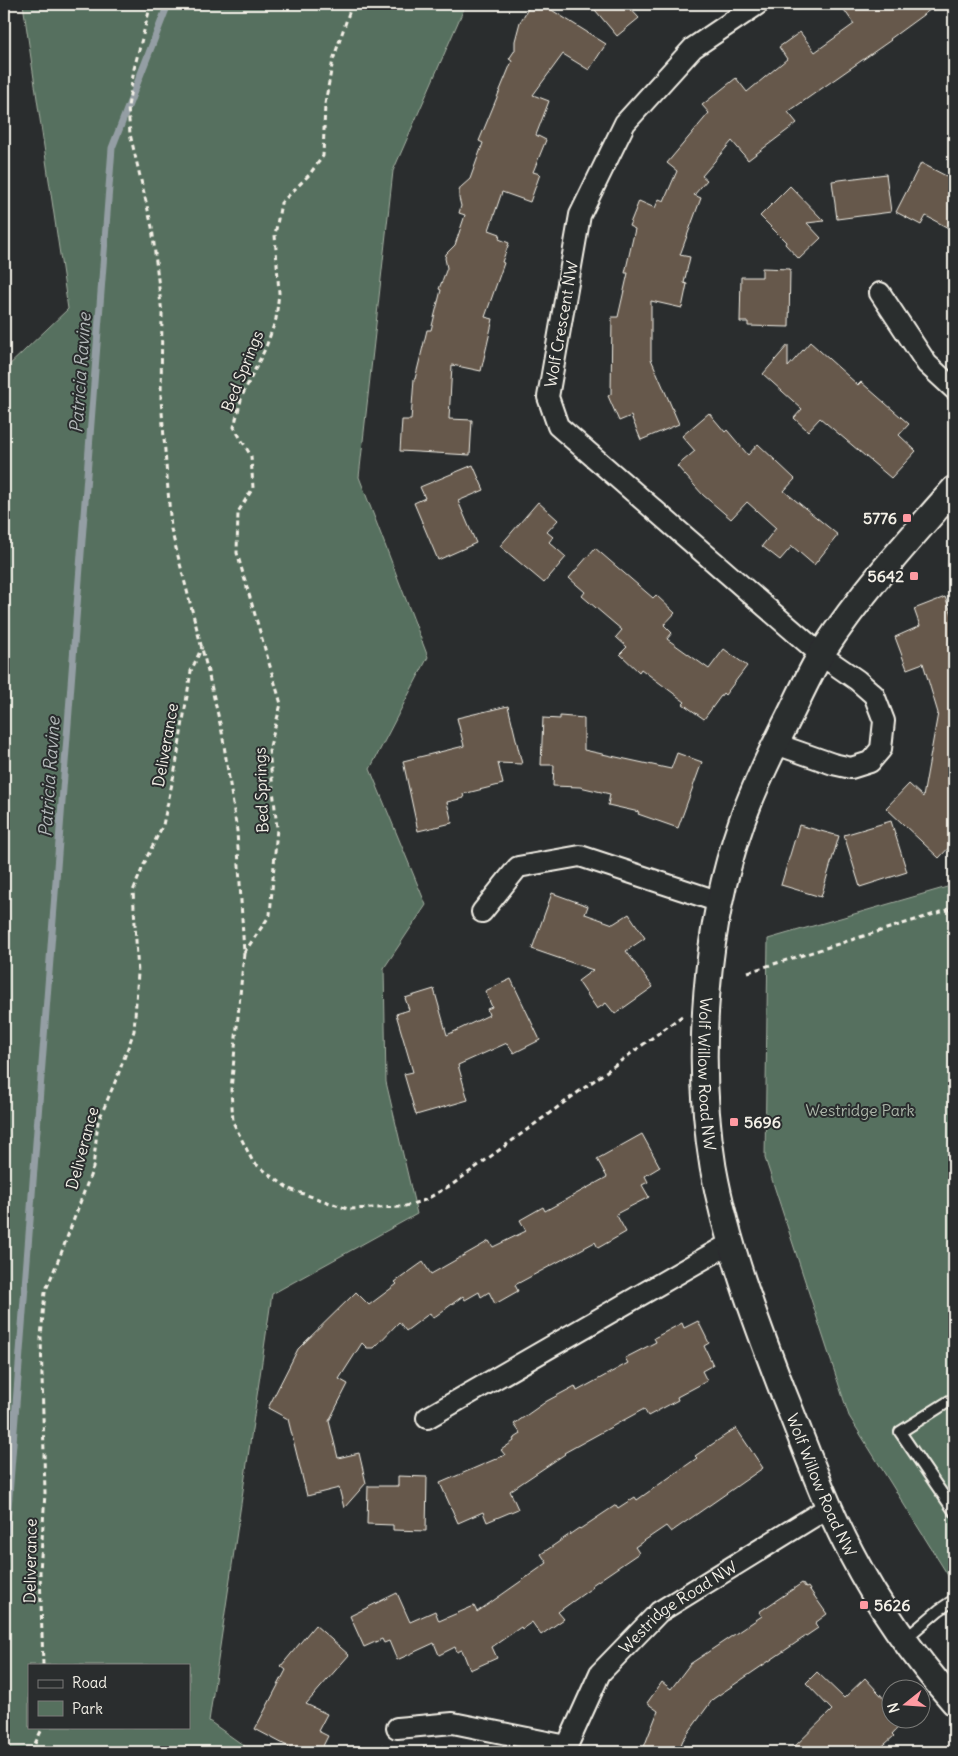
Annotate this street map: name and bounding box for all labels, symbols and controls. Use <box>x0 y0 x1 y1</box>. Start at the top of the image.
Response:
street label: Wolf Crescent NW <box>540 259 582 389</box>
water label: Patricia Ravine <box>64 311 96 434</box>
street label: Bed Springs <box>217 327 267 415</box>
place label: 5776 <box>863 508 897 528</box>
marker: 5776 <box>901 512 913 524</box>
place label: 5642 <box>868 566 904 586</box>
marker: 5642 <box>908 570 920 582</box>
street label: Deliverance <box>148 702 182 788</box>
water label: Patricia Ravine <box>33 715 65 838</box>
street label: Bed Springs <box>250 747 272 833</box>
street label: Wolf Willow Road NW <box>694 997 720 1152</box>
park label: Westridge Park <box>805 1100 915 1120</box>
street label: Deliverance <box>61 1104 103 1192</box>
place label: 5696 <box>744 1112 781 1132</box>
marker: 5696 <box>728 1116 740 1128</box>
street label: Wolf Willow Road NW <box>783 1410 861 1560</box>
street label: Deliverance <box>19 1518 41 1604</box>
street label: Westridge Road NW <box>615 1556 741 1658</box>
place label: 5626 <box>874 1595 910 1615</box>
marker: 5626 <box>858 1599 870 1611</box>
legend <box>28 1664 190 1728</box>
text: Road <box>72 1673 107 1692</box>
north arrow <box>880 1678 930 1728</box>
text: Park <box>72 1699 103 1718</box>
text: N <box>884 1701 904 1715</box>

